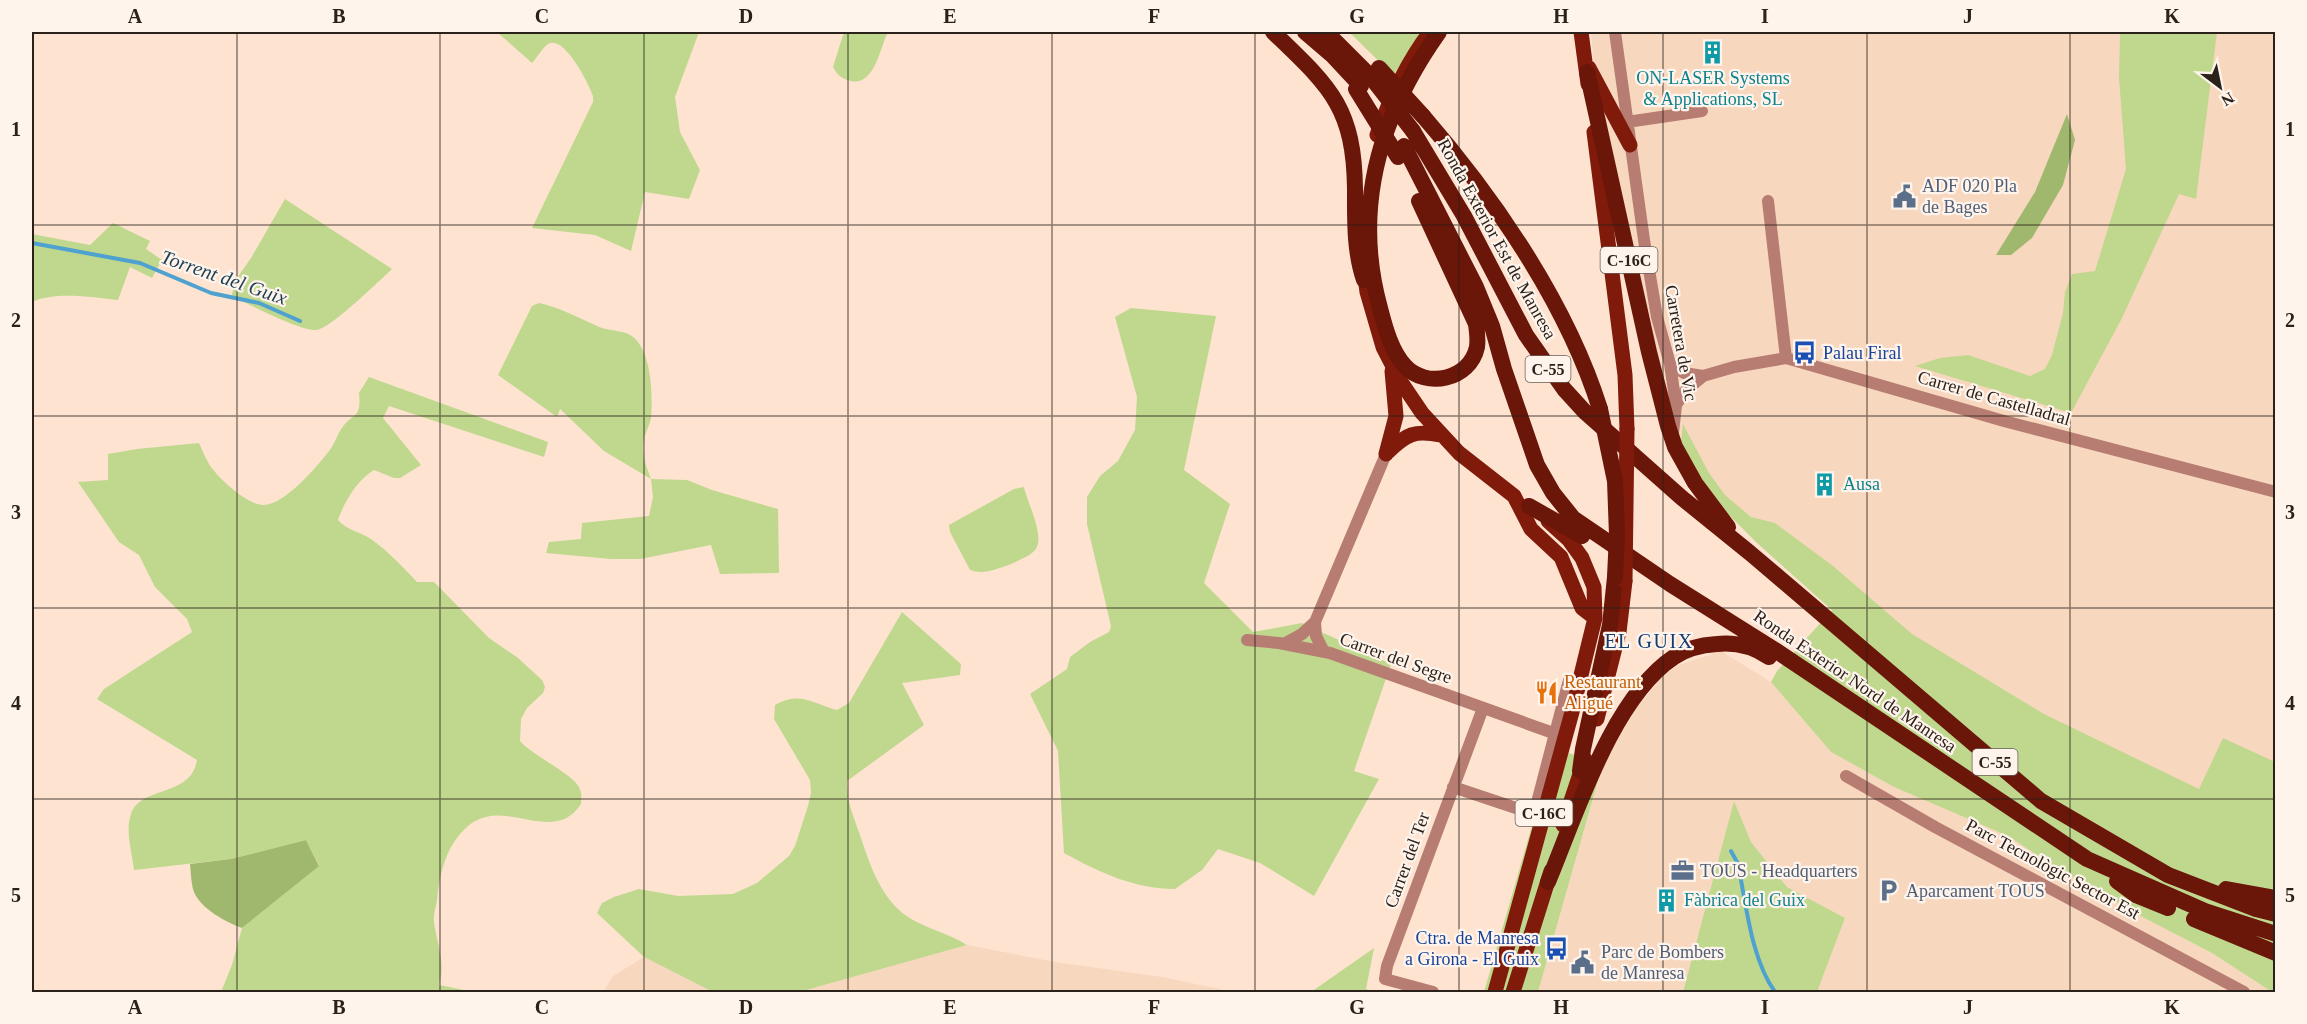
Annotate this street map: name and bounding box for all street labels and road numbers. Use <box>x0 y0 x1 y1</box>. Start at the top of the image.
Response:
street label: Ronda Exterior Est de Manresa <box>1433 135 1561 343</box>
road number: C-16C <box>1600 247 1658 273</box>
street label: Carretera de Vic <box>1661 283 1701 403</box>
road number: C-55 <box>1526 356 1570 382</box>
street label: Carrer de Castelladral <box>1915 367 2073 429</box>
street label: Ronda Exterior Nord de Manresa <box>1750 606 1960 756</box>
street label: Carrer del Segre <box>1337 628 1455 688</box>
road number: C-55 <box>1972 749 2018 775</box>
road number: C-16C <box>1516 800 1572 826</box>
street label: Carrer del Ter <box>1380 809 1434 911</box>
street label: Parc Tecnològic Sector Est <box>1963 815 2143 923</box>

